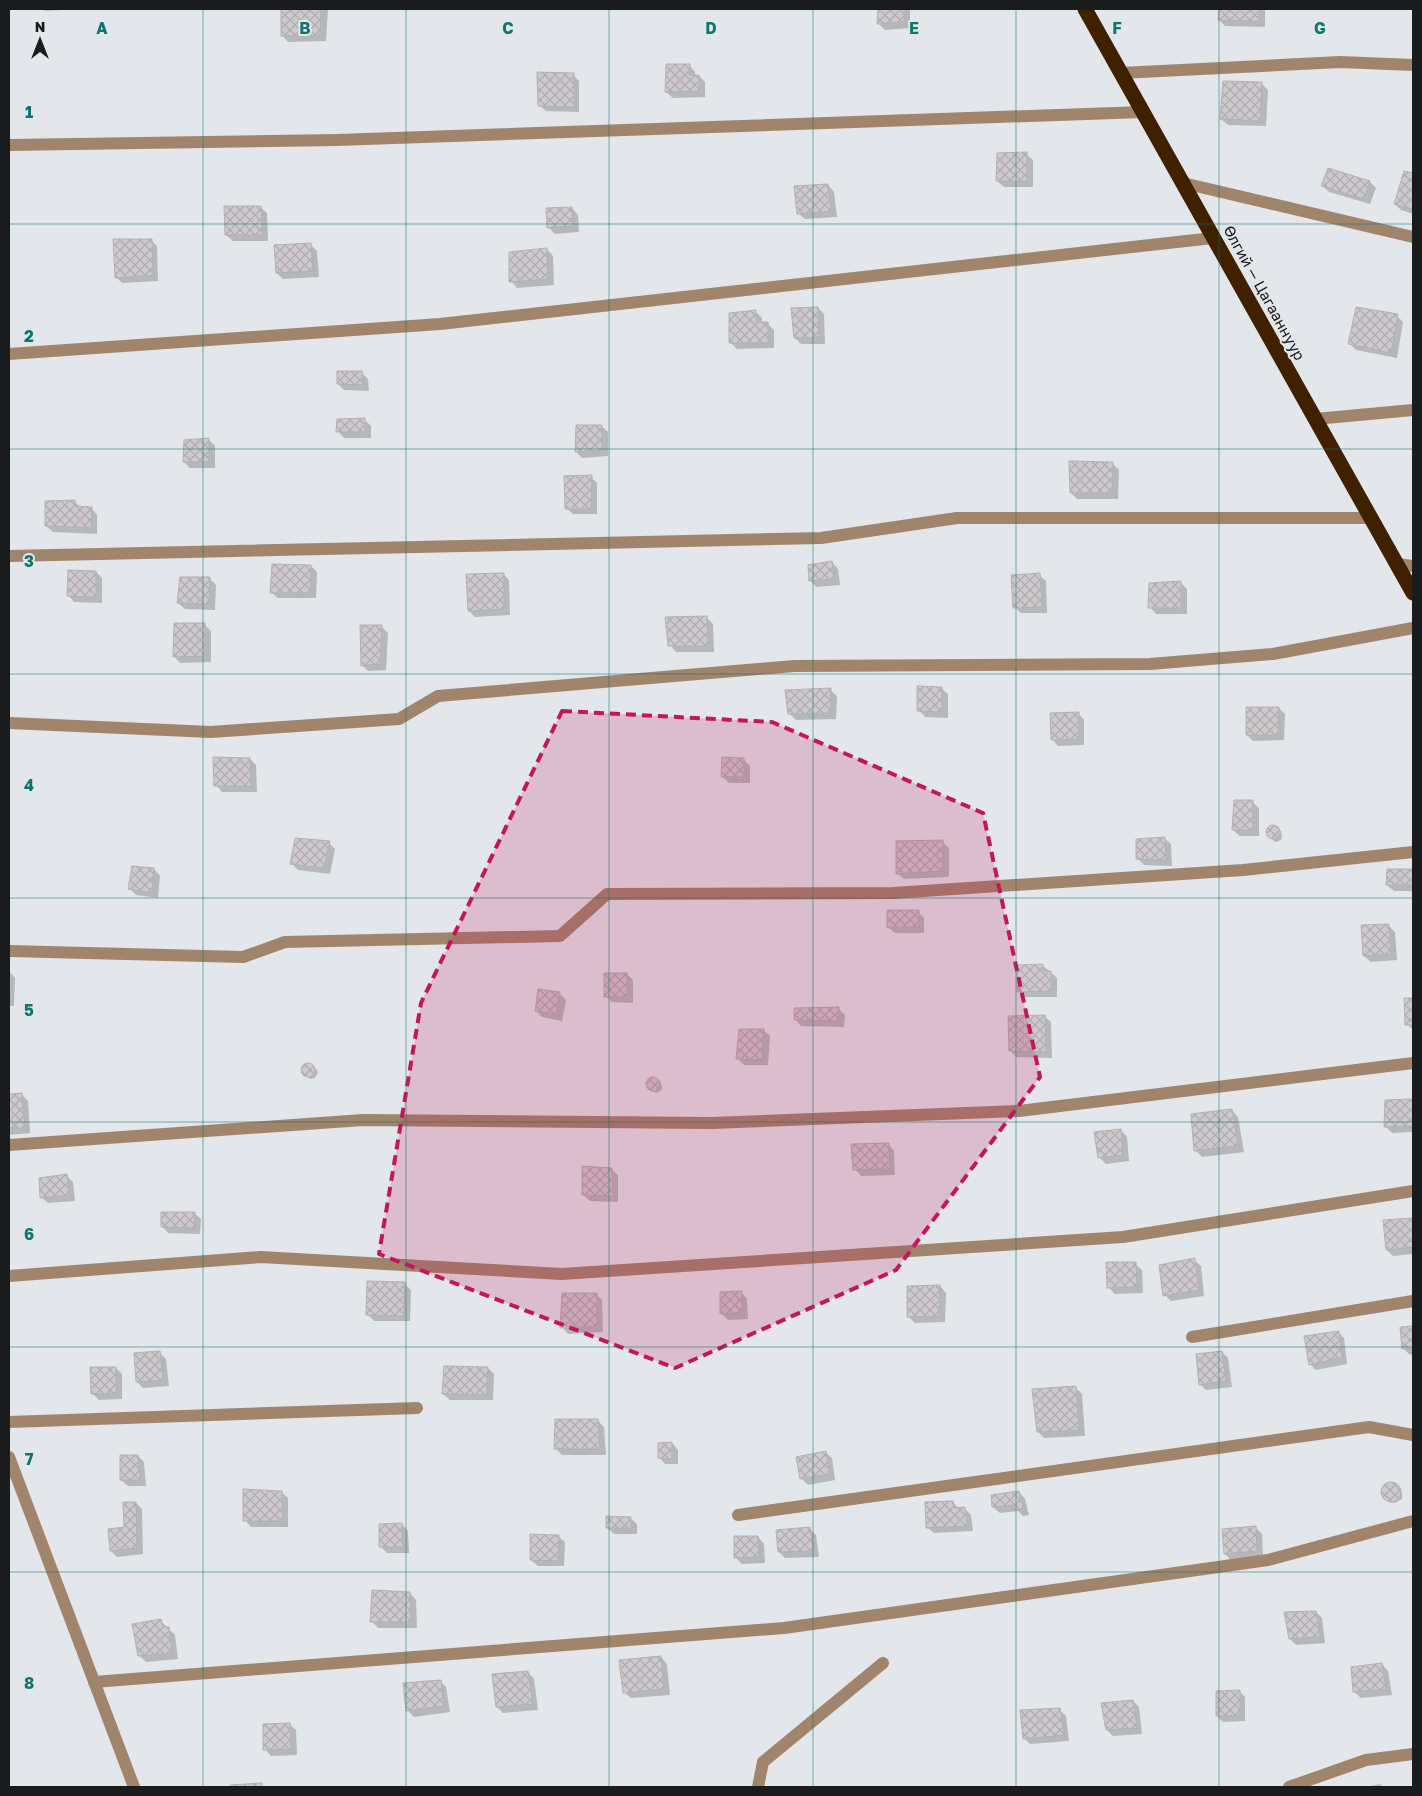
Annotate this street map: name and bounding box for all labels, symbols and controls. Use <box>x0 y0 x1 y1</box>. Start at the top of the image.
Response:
north arrow <box>15 15 65 65</box>
text: N <box>35 18 45 35</box>
text: A <box>96 18 108 38</box>
text: B <box>299 18 311 38</box>
text: C <box>502 18 514 38</box>
text: D <box>705 18 717 38</box>
text: E <box>909 18 919 38</box>
text: F <box>1112 18 1122 38</box>
text: G <box>1314 18 1326 38</box>
text: 1 <box>25 102 33 122</box>
street label: Өлгий — Цагааннуур <box>1220 222 1309 363</box>
text: 2 <box>24 326 34 346</box>
text: 3 <box>24 551 34 571</box>
text: 4 <box>24 775 34 795</box>
text: 5 <box>24 1000 34 1020</box>
text: 6 <box>24 1224 34 1244</box>
text: 7 <box>25 1449 34 1469</box>
text: 8 <box>24 1673 34 1693</box>

